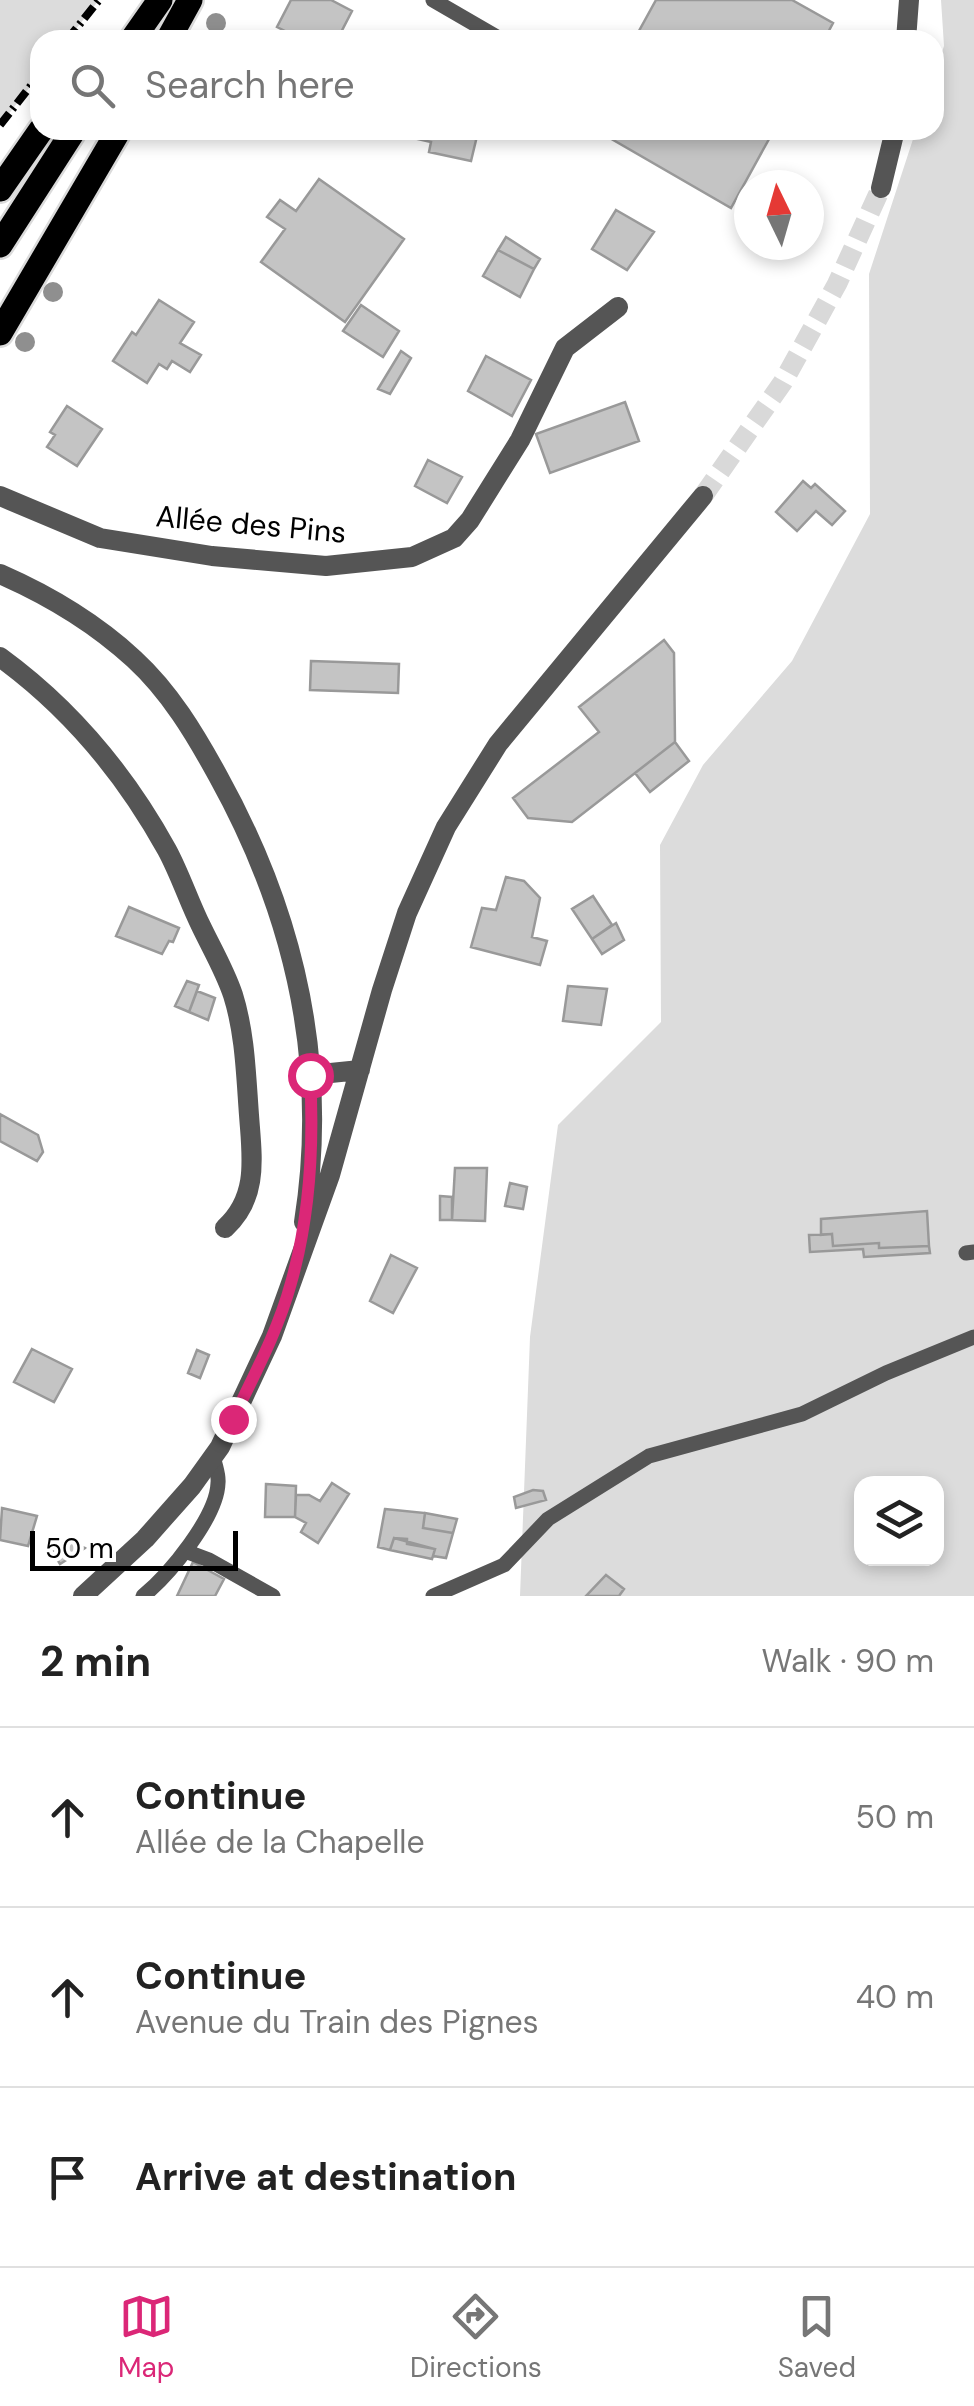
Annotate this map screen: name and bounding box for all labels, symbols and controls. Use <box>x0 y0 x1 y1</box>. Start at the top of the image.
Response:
search box <box>30 30 944 140</box>
icon: search <box>65 58 120 113</box>
text: Search here <box>145 60 355 110</box>
north arrow <box>734 170 824 260</box>
street label: Allée des Pins <box>154 496 348 552</box>
route start <box>288 1053 334 1099</box>
route end <box>211 1397 257 1443</box>
map controls <box>854 1476 944 1566</box>
button: layers <box>854 1476 944 1566</box>
scale bar <box>30 1526 238 1570</box>
text: 50 m <box>45 1530 114 1567</box>
text: 2 min <box>40 1634 151 1689</box>
text: Walk · 90 m <box>762 1640 934 1682</box>
text: Continue <box>135 1771 306 1821</box>
icon: ahead <box>40 1790 95 1845</box>
text: 50 m <box>856 1796 934 1838</box>
text: Allée de la Chapelle <box>135 1821 425 1863</box>
text: Continue <box>135 1951 306 2001</box>
icon: ahead <box>40 1970 95 2025</box>
text: 40 m <box>856 1976 934 2018</box>
text: Avenue du Train des Pignes <box>135 2001 539 2043</box>
icon: arrive <box>40 2150 95 2205</box>
text: Arrive at destination <box>135 2152 517 2202</box>
tab: Map <box>118 2289 174 2386</box>
tab: Directions <box>410 2289 542 2386</box>
tab: Saved <box>778 2289 856 2386</box>

